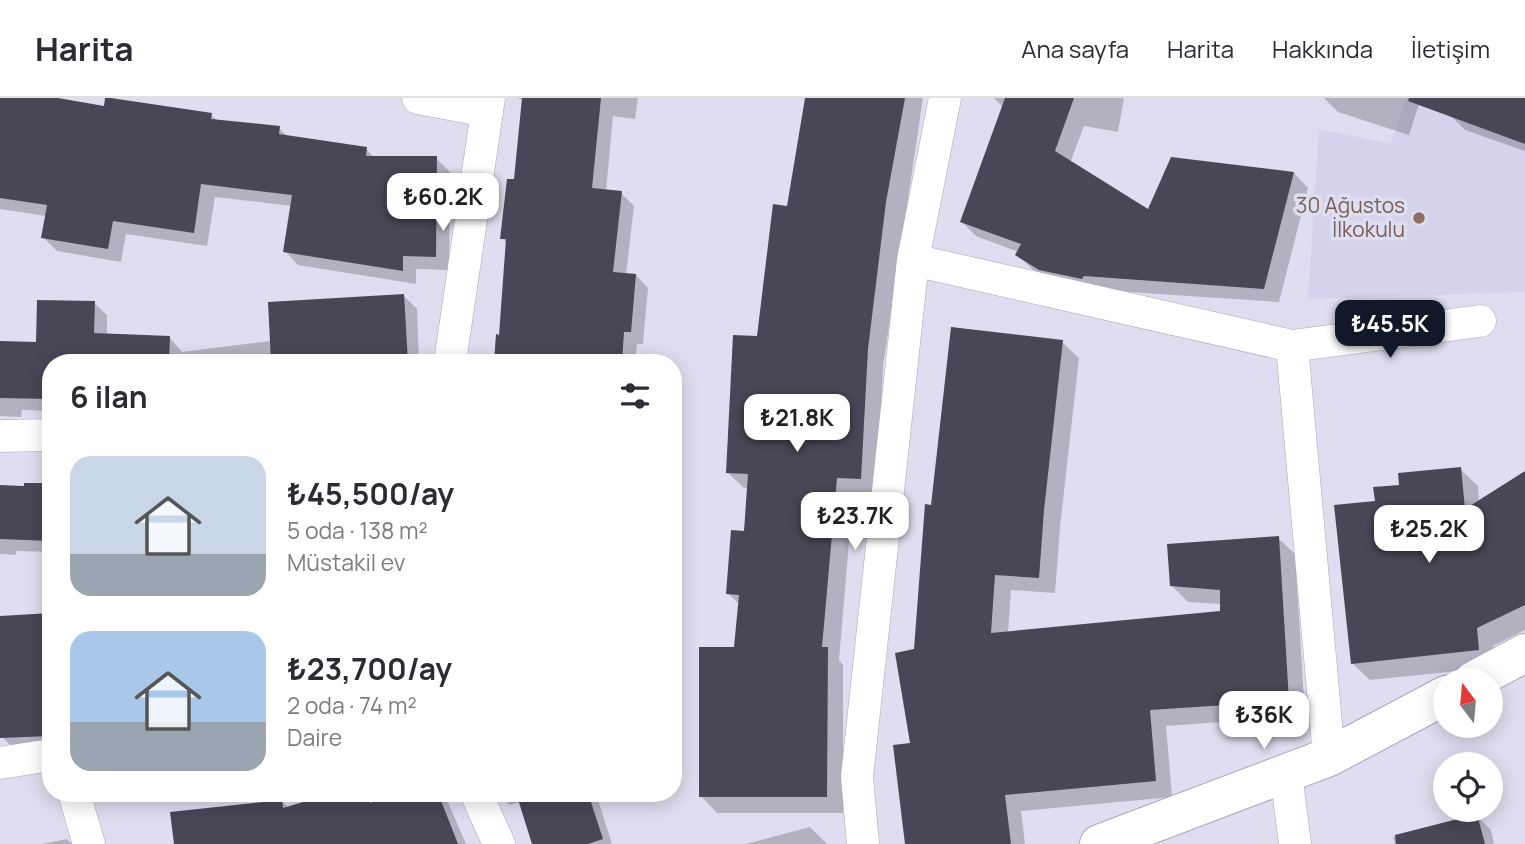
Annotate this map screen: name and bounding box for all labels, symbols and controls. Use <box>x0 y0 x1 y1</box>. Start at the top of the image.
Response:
text: Harita <box>35 26 134 71</box>
text: Ana sayfa <box>1021 32 1129 65</box>
text: Harita <box>1167 32 1234 65</box>
text: Hakkında <box>1272 32 1373 65</box>
text: İletişim <box>1411 32 1490 65</box>
pin: ₺60.2K <box>386 174 500 233</box>
text: ₺60.2K <box>403 180 483 212</box>
place label: 30 Ağustos İlkokulu <box>1296 191 1405 243</box>
marker: 30 Ağustos İlkokulu <box>1411 210 1427 226</box>
pin: ₺45.5K <box>1333 300 1447 360</box>
text: ₺45.5K <box>1351 307 1429 339</box>
text: 6 ilan <box>70 376 148 417</box>
icon: filters <box>616 377 654 415</box>
pin: ₺21.8K <box>740 394 854 454</box>
text: ₺21.8K <box>760 401 834 433</box>
text: ₺45,500/ay <box>287 473 454 514</box>
icon: home <box>126 484 210 568</box>
pin: ₺23.7K <box>798 492 912 552</box>
text: ₺23.7K <box>817 499 893 531</box>
pin: ₺25.2K <box>1372 505 1486 565</box>
text: ₺25.2K <box>1390 512 1468 544</box>
text: 5 oda · 138 m² <box>287 514 428 546</box>
text: Müstakil ev <box>287 546 405 578</box>
text: ₺23,700/ay <box>287 648 452 689</box>
icon: home <box>126 659 210 743</box>
north arrow <box>1433 668 1503 738</box>
map controls <box>1433 668 1503 822</box>
text: 2 oda · 74 m² <box>287 689 417 721</box>
pin: ₺36K <box>1223 692 1305 751</box>
text: ₺36K <box>1235 698 1293 730</box>
text: Daire <box>287 721 342 753</box>
button: locate <box>1433 752 1503 822</box>

